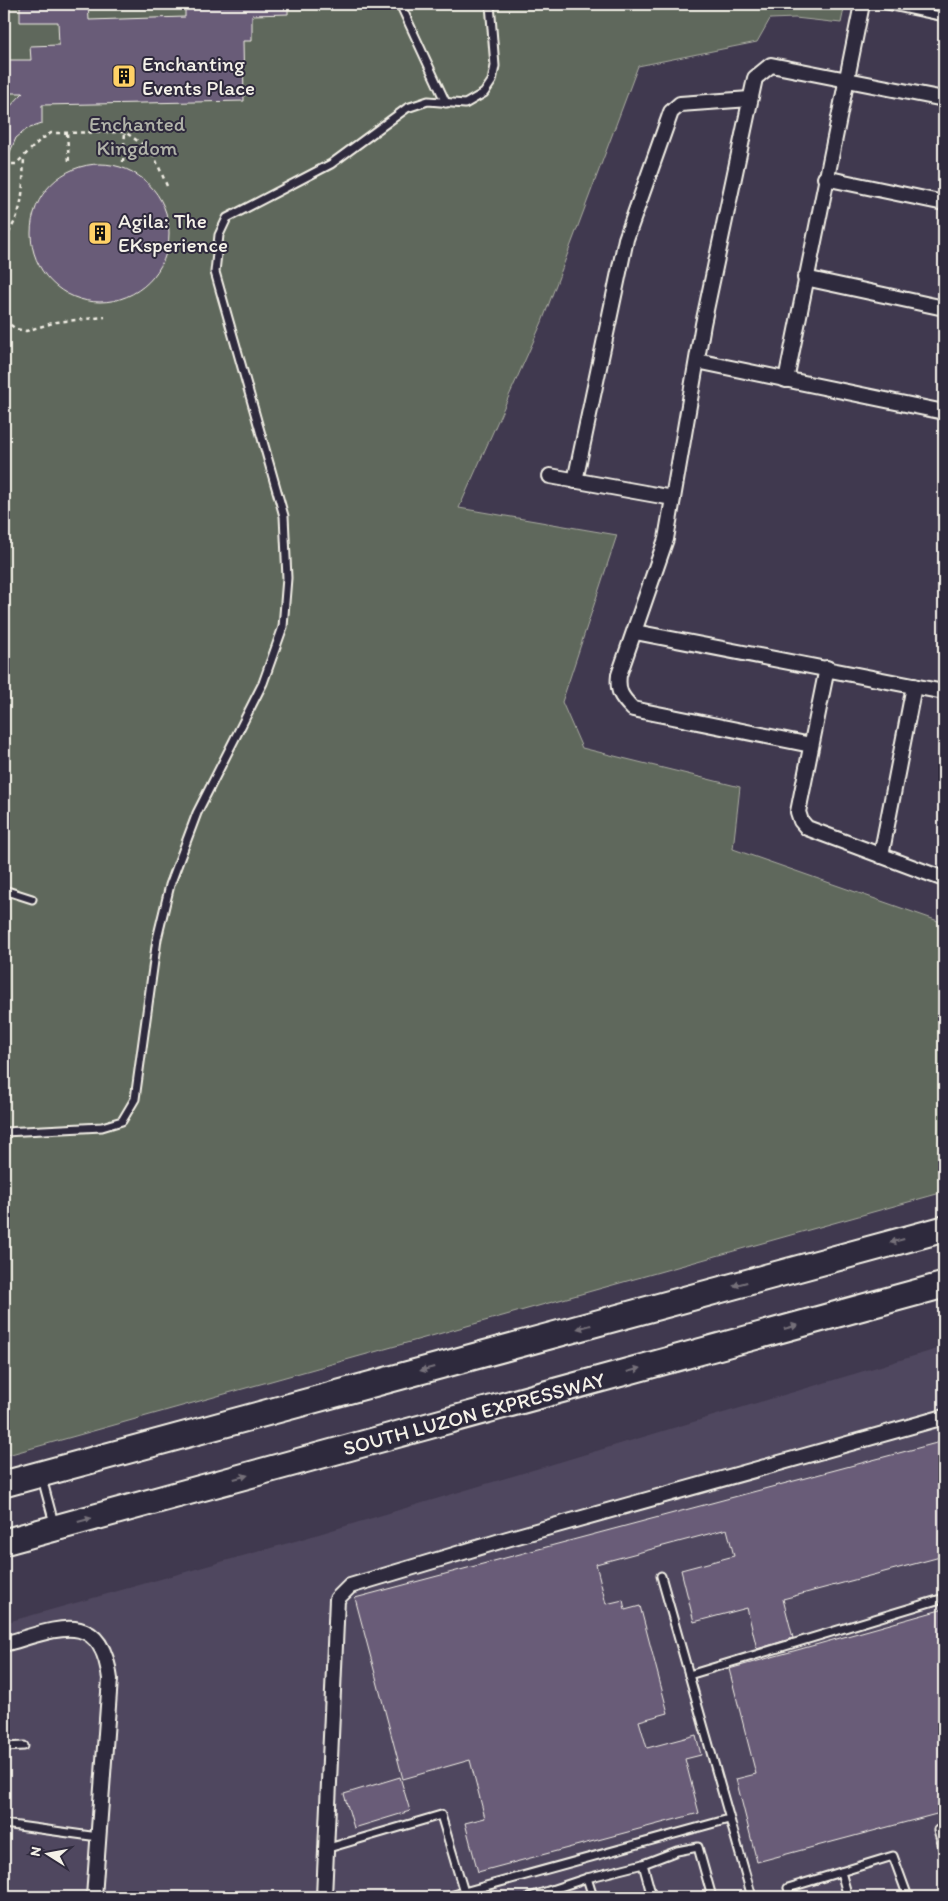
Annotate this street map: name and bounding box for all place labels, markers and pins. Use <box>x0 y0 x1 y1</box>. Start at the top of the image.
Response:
place label: Enchanting Events Place <box>142 51 255 100</box>
building icon: Enchanting Events Place <box>111 63 137 89</box>
place label: Agila: The EKsperience <box>118 208 228 257</box>
building icon: Agila: The EKsperience <box>87 220 113 246</box>

